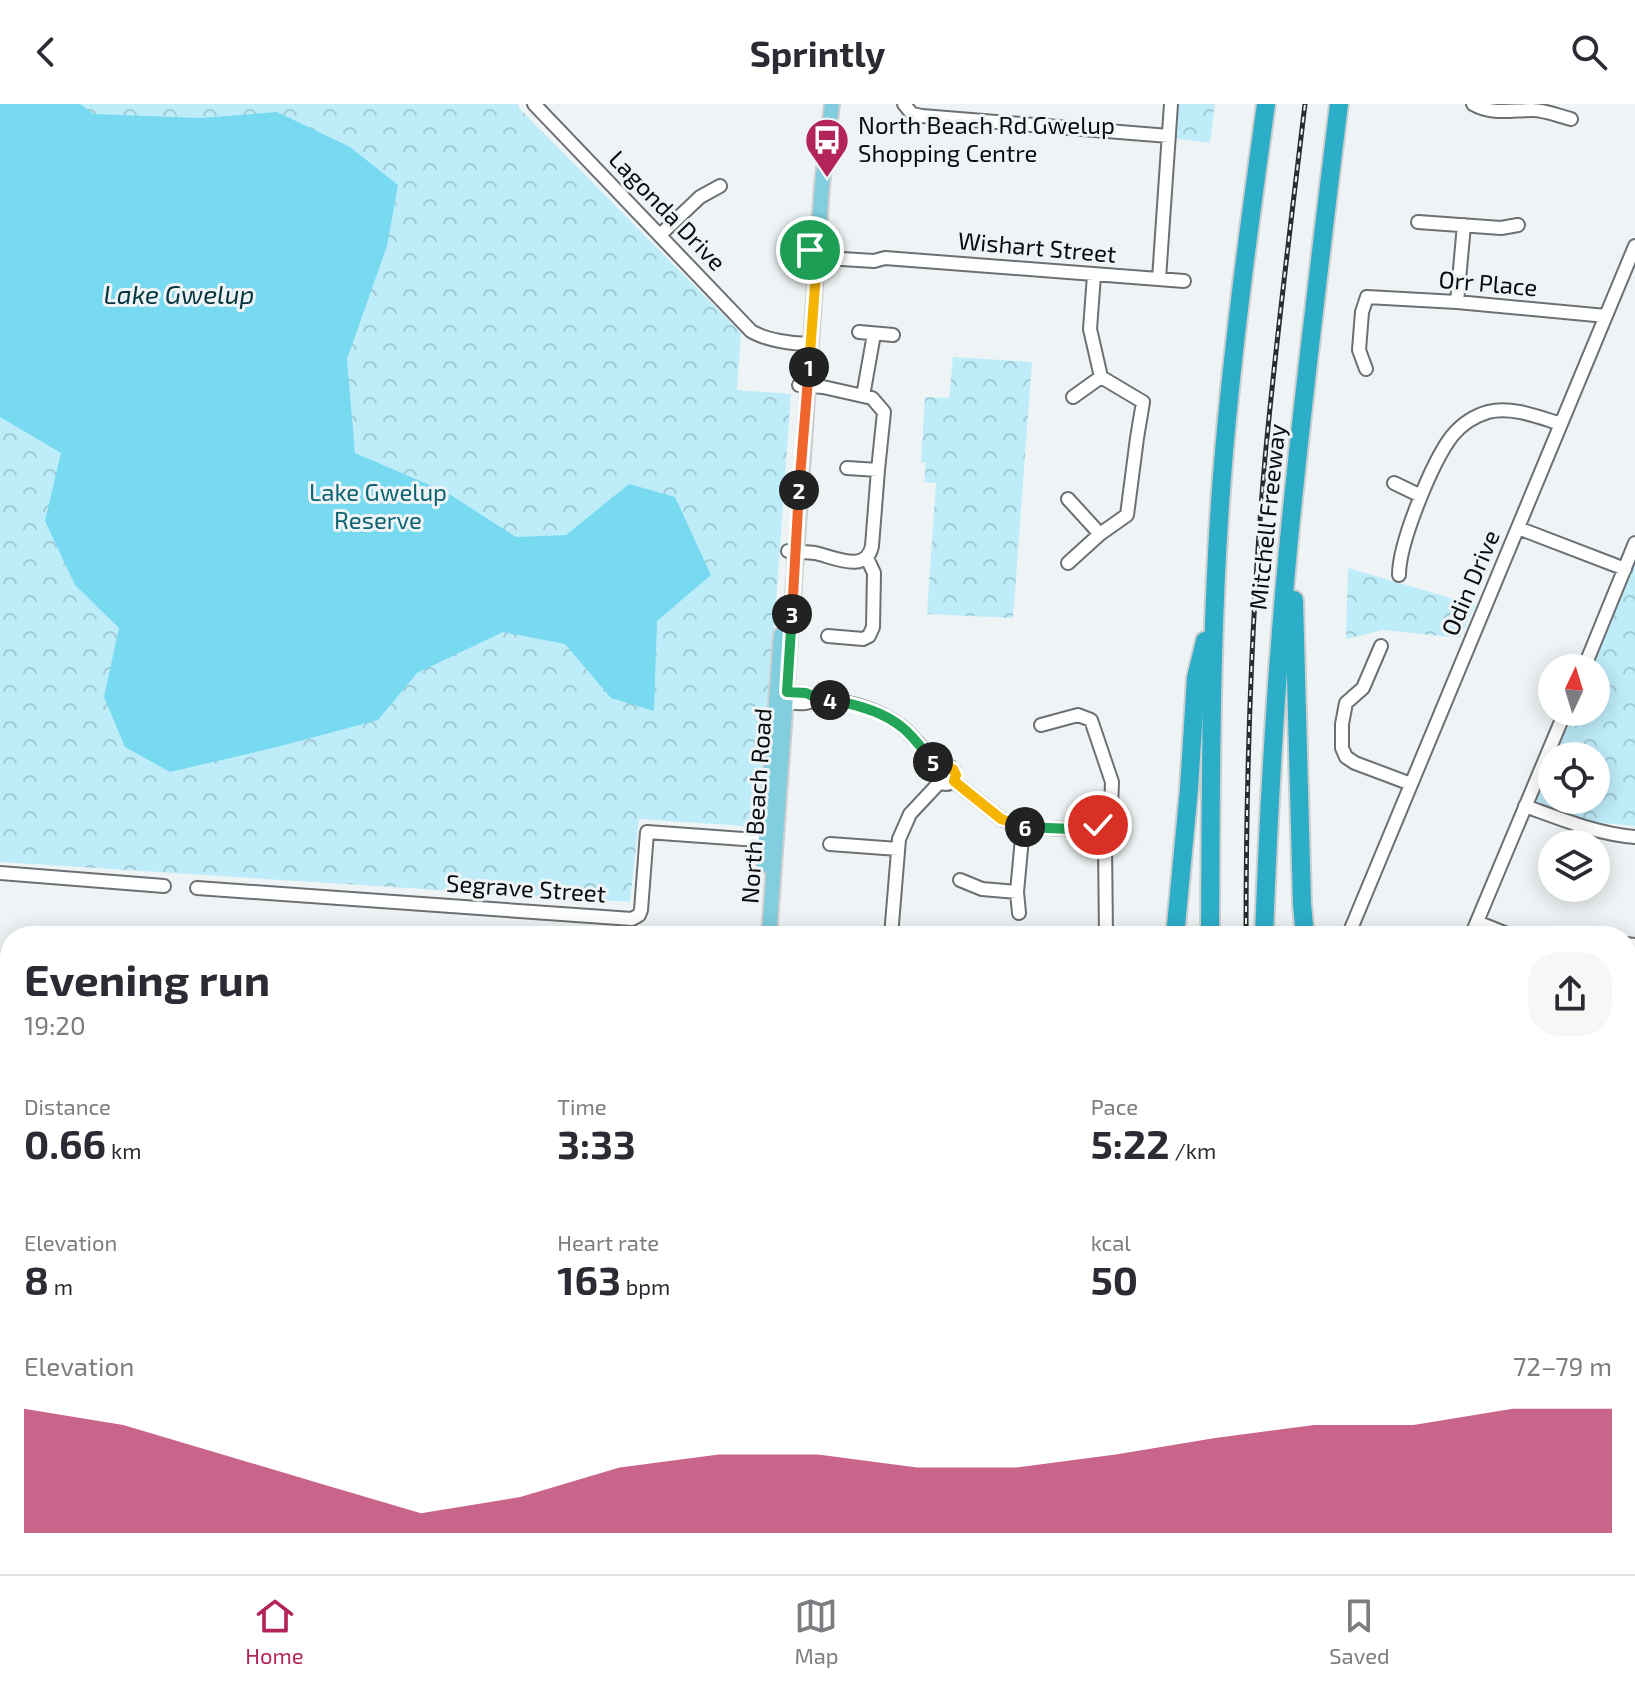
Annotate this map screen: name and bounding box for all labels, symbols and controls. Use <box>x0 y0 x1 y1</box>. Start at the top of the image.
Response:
icon: back <box>24 30 68 74</box>
icon: search <box>1567 30 1611 74</box>
text: Sprintly <box>750 31 885 74</box>
place label: North Beach Rd Gwelup Shopping Centre <box>858 110 1115 167</box>
bus stop icon: North Beach Rd Gwelup Shopping Centre <box>803 116 851 179</box>
street label: Lagonda Drive <box>604 144 733 276</box>
pin <box>776 216 844 284</box>
street label: Wishart Street <box>957 225 1118 268</box>
icon: arrive <box>788 228 832 272</box>
street label: Orr Place <box>1438 264 1539 301</box>
water label: Lake Gwelup <box>104 278 254 309</box>
pin: 1 <box>789 347 829 387</box>
text: 1 <box>804 354 814 380</box>
street label: Mitchell Freeway <box>1242 422 1291 611</box>
pin: 2 <box>779 470 819 510</box>
park label: Lake Gwelup Reserve <box>309 477 447 534</box>
text: 2 <box>793 477 805 503</box>
street label: Odin Drive <box>1434 525 1505 640</box>
pin: 3 <box>772 594 812 634</box>
text: 3 <box>786 601 798 627</box>
north arrow <box>1538 654 1610 726</box>
map controls <box>1538 654 1610 902</box>
pin: 4 <box>810 680 850 720</box>
text: 4 <box>823 687 837 713</box>
street label: North Beach Road <box>734 707 777 905</box>
pin: 5 <box>913 742 953 782</box>
button: locate <box>1538 742 1610 814</box>
text: 5 <box>927 749 939 775</box>
pin <box>1064 791 1132 859</box>
icon: check <box>1076 803 1120 847</box>
pin: 6 <box>1005 807 1045 847</box>
text: 6 <box>1019 814 1031 840</box>
button: layers <box>1538 830 1610 902</box>
street label: Segrave Street <box>445 867 607 908</box>
text: Evening run <box>24 952 270 1005</box>
button: share <box>1528 952 1612 1036</box>
text: 19:20 <box>24 1009 86 1040</box>
text: Distance <box>24 1093 111 1119</box>
text: Time <box>557 1093 607 1119</box>
text: Pace <box>1091 1093 1138 1119</box>
text: 0.66 <box>24 1119 106 1167</box>
text: 3:33 <box>557 1119 636 1167</box>
text: 5:22 <box>1091 1119 1170 1167</box>
text: km <box>106 1137 142 1163</box>
text: /km <box>1170 1137 1216 1163</box>
text: Elevation <box>24 1229 117 1255</box>
text: Heart rate <box>557 1229 659 1255</box>
text: kcal <box>1091 1229 1131 1255</box>
text: 8 <box>24 1255 49 1303</box>
text: 163 <box>557 1255 621 1303</box>
text: 50 <box>1091 1255 1138 1303</box>
text: m <box>49 1273 73 1299</box>
text: bpm <box>621 1273 670 1299</box>
text: Elevation <box>24 1350 134 1381</box>
text: 72–79 m <box>1513 1350 1612 1381</box>
tab: Home <box>245 1594 304 1668</box>
tab: Map <box>794 1594 839 1668</box>
tab: Saved <box>1329 1594 1390 1668</box>

